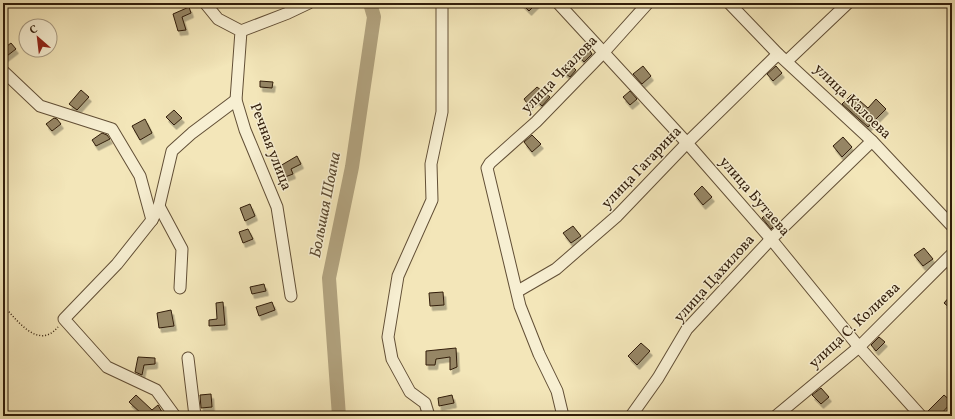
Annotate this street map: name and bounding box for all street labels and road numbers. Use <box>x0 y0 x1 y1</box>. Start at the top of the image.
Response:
street label: улица Чкалова <box>517 31 603 119</box>
street label: улица Калоева <box>808 59 896 145</box>
street label: Речная улица <box>244 100 296 194</box>
street label: улица Гагарина <box>597 122 687 214</box>
street label: улица Бутаева <box>713 153 795 241</box>
street label: улица Цахилова <box>670 230 760 328</box>
street label: улица С. Колиева <box>805 278 905 374</box>

